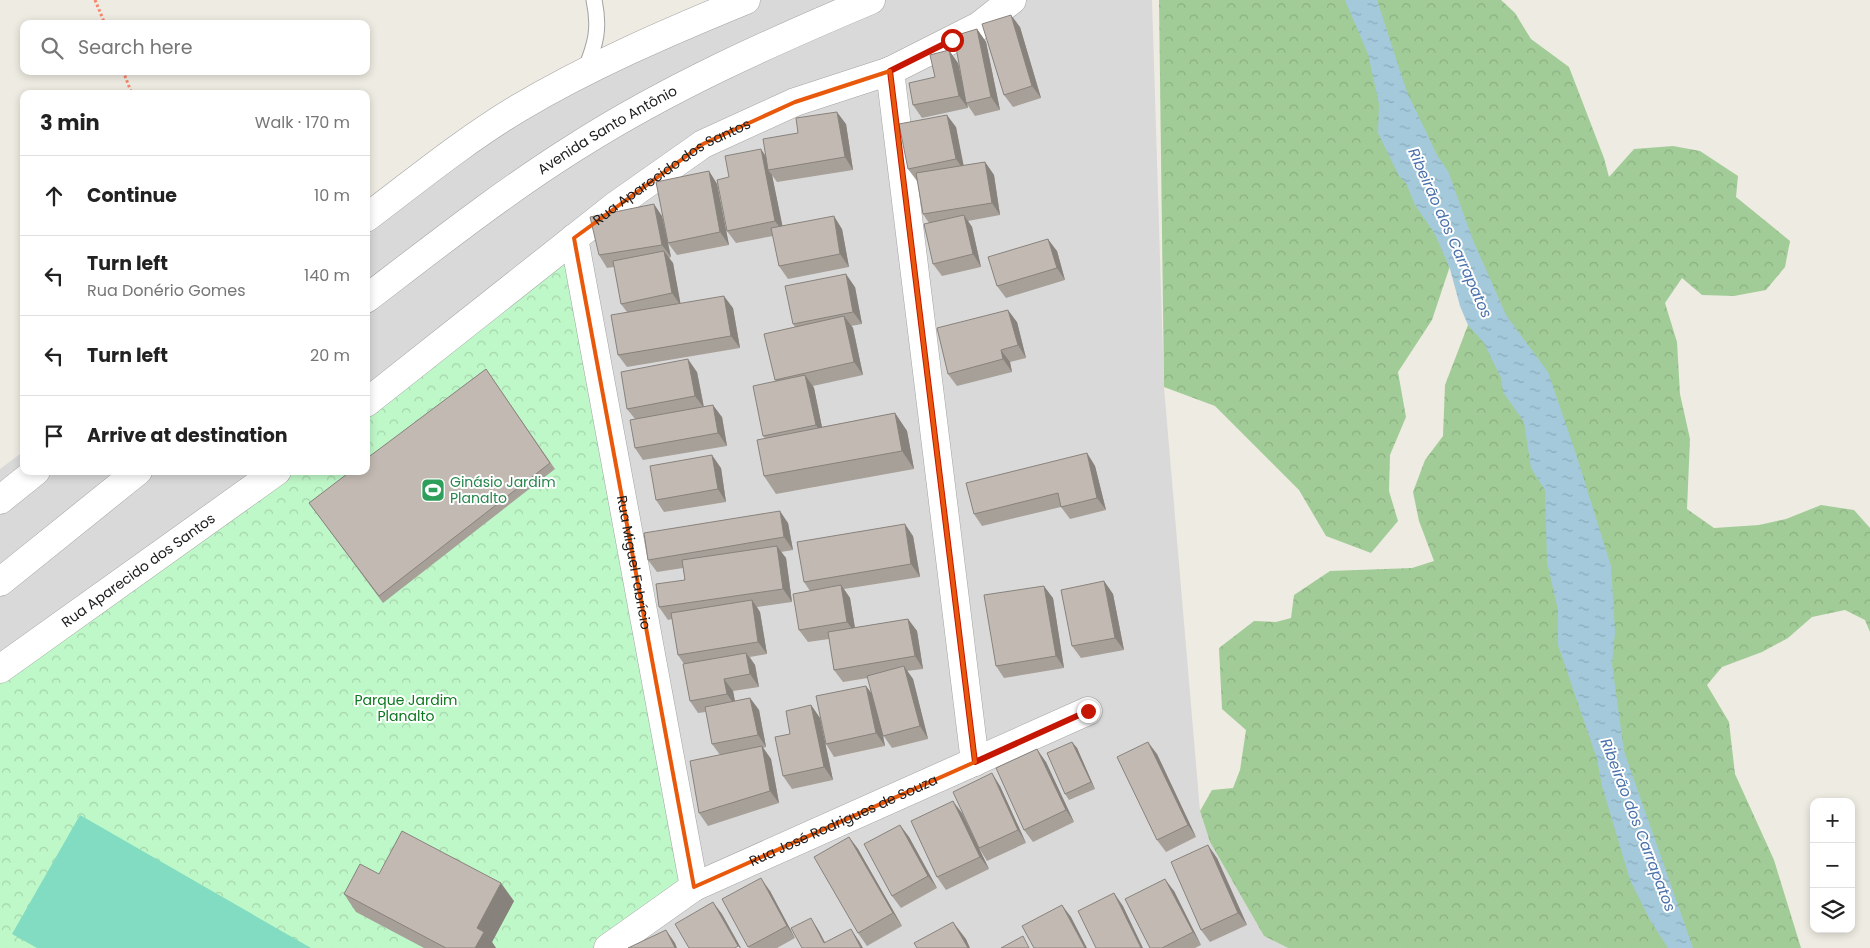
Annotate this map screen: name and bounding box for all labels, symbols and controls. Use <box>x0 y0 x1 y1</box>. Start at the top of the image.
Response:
search box <box>20 20 370 75</box>
route start <box>941 29 964 52</box>
icon: search <box>38 34 66 62</box>
text: Search here <box>78 34 192 61</box>
street label: Avenida Santo Antônio <box>533 81 681 179</box>
text: 3 min <box>40 108 100 137</box>
text: Walk · 170 m <box>255 111 350 134</box>
street label: Rua Aparecido dos Santos <box>589 114 754 230</box>
water label: Ribeirão dos Carrapatos <box>1403 144 1498 321</box>
icon: ahead <box>40 182 68 210</box>
text: Continue <box>87 182 177 209</box>
text: 10 m <box>314 184 350 207</box>
text: Turn left <box>87 250 168 277</box>
icon: left <box>40 262 68 290</box>
text: 140 m <box>304 264 350 287</box>
text: Rua Donério Gomes <box>87 279 246 302</box>
icon: left <box>40 342 68 370</box>
text: Turn left <box>87 342 168 369</box>
text: 20 m <box>310 344 350 367</box>
icon: arrive <box>40 422 68 450</box>
text: Arrive at destination <box>87 422 288 449</box>
place label: Ginásio Jardim Planalto <box>450 472 556 508</box>
sports icon: Ginásio Jardim Planalto <box>420 477 446 503</box>
street label: Rua Miguel Fabrício <box>612 494 656 631</box>
street label: Rua Aparecido dos Santos <box>57 508 219 632</box>
park label: Parque Jardim Planalto <box>354 690 458 726</box>
route end <box>1077 700 1100 723</box>
water label: Ribeirão dos Carrapatos <box>1596 735 1681 915</box>
street label: Rua José Rodrigues de Souza <box>746 769 941 871</box>
map controls <box>1810 798 1855 933</box>
button: + <box>1810 798 1855 843</box>
button: − <box>1810 843 1855 888</box>
button: layers <box>1810 888 1855 933</box>

